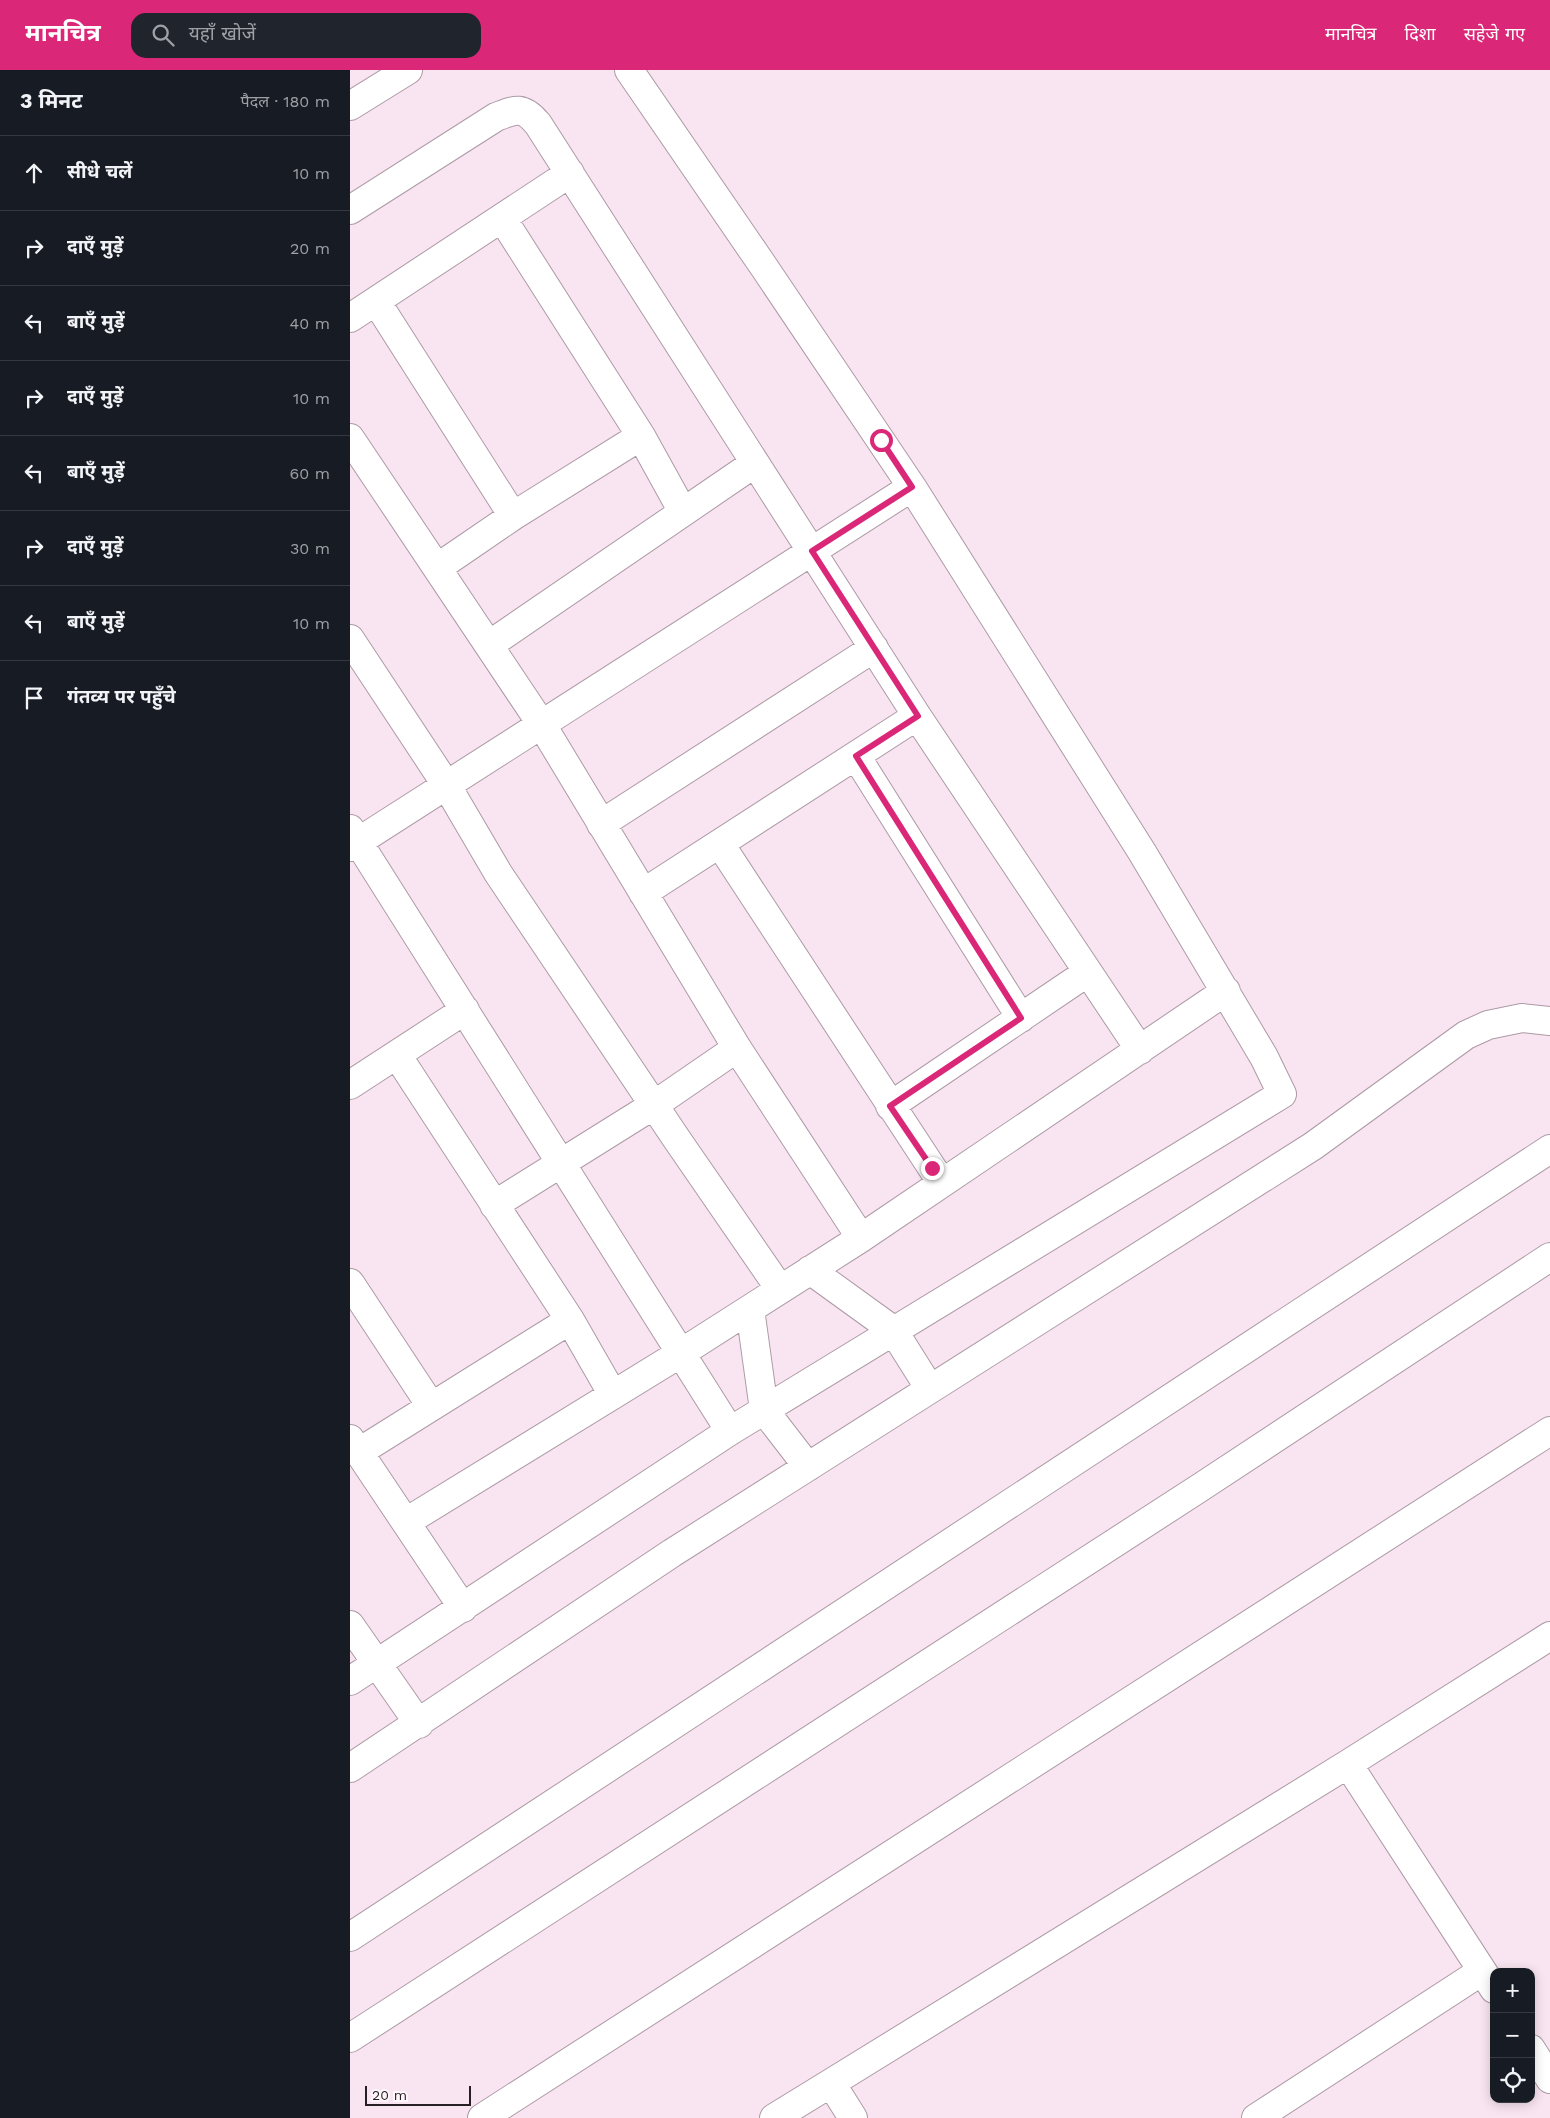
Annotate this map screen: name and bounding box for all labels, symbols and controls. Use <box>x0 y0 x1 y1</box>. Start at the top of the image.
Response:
search box <box>131 13 481 58</box>
text: मानचित्र <box>25 19 101 47</box>
icon: search <box>149 21 177 49</box>
text: यहाँ खोजें <box>189 22 256 45</box>
text: मानचित्र <box>1325 23 1377 44</box>
text: दिशा <box>1405 23 1436 44</box>
text: सहेजे गए <box>1464 23 1525 44</box>
text: 3 मिनट <box>20 88 83 113</box>
text: पैदल · 180 m <box>241 92 330 111</box>
icon: ahead <box>20 159 48 187</box>
text: सीधे चलें <box>67 160 132 183</box>
text: 10 m <box>293 164 330 183</box>
icon: right <box>20 234 48 262</box>
text: दाएँ मुड़ें <box>67 235 123 258</box>
text: 20 m <box>290 239 330 258</box>
icon: left <box>20 309 48 337</box>
text: बाएँ मुड़ें <box>67 310 125 333</box>
text: 40 m <box>290 314 330 333</box>
icon: right <box>20 384 48 412</box>
text: दाएँ मुड़ें <box>67 385 123 408</box>
text: 10 m <box>293 389 330 408</box>
route start <box>870 429 893 452</box>
icon: left <box>20 459 48 487</box>
text: बाएँ मुड़ें <box>67 460 125 483</box>
text: 60 m <box>290 464 330 483</box>
icon: right <box>20 534 48 562</box>
text: दाएँ मुड़ें <box>67 535 123 558</box>
text: 30 m <box>290 539 330 558</box>
icon: left <box>20 609 48 637</box>
text: बाएँ मुड़ें <box>67 610 125 633</box>
text: 10 m <box>293 614 330 633</box>
icon: arrive <box>20 684 48 712</box>
text: गंतव्य पर पहुँचे <box>67 685 176 708</box>
route end <box>921 1157 944 1180</box>
map controls <box>1490 1968 1535 2103</box>
button: + <box>1490 1968 1535 2013</box>
button: − <box>1490 2013 1535 2058</box>
button: locate <box>1490 2058 1535 2103</box>
scale bar <box>365 2083 471 2106</box>
text: 20 m <box>372 2087 407 2103</box>

